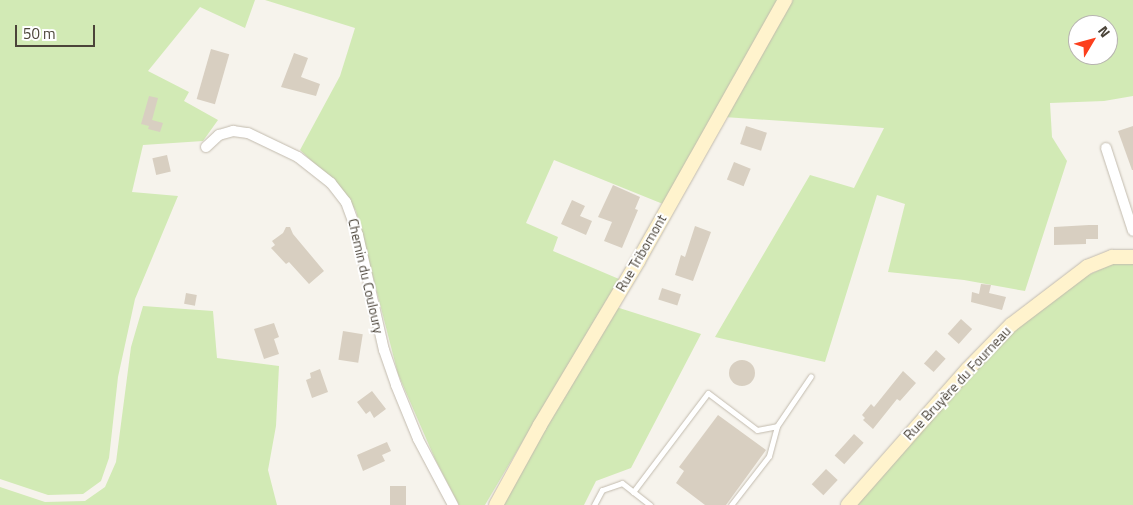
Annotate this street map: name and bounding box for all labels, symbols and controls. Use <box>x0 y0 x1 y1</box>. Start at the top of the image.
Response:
scale bar <box>18 15 98 47</box>
north arrow <box>1068 15 1118 65</box>
text: N <box>1093 21 1116 41</box>
text: 50 m <box>23 22 56 45</box>
street label: Rue Tribomont <box>612 211 670 295</box>
street label: Chemin du Couloury <box>345 217 387 335</box>
street label: Rue Bruyère du Fourneau <box>900 323 1014 443</box>

